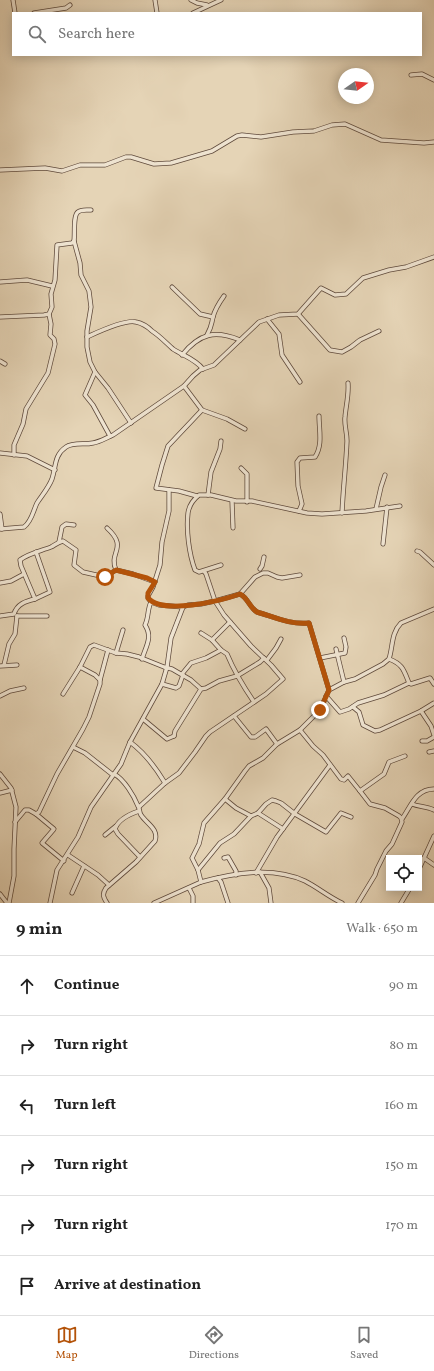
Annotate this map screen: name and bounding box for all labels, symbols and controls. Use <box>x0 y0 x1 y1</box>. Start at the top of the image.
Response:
search box <box>12 12 422 56</box>
icon: search <box>26 23 48 45</box>
text: Search here <box>58 24 135 45</box>
north arrow <box>338 68 374 104</box>
route start <box>96 568 114 586</box>
route end <box>311 701 329 719</box>
map controls <box>386 855 422 891</box>
button: locate <box>386 855 422 891</box>
text: 9 min <box>16 918 62 941</box>
text: Walk · 650 m <box>346 920 418 938</box>
icon: ahead <box>16 975 38 997</box>
text: Continue <box>54 975 119 996</box>
text: 90 m <box>389 977 418 995</box>
icon: right <box>16 1035 38 1057</box>
text: Turn right <box>54 1035 128 1056</box>
text: 80 m <box>389 1037 418 1055</box>
icon: left <box>16 1095 38 1117</box>
text: Turn left <box>54 1095 116 1116</box>
text: 160 m <box>384 1097 418 1115</box>
icon: right <box>16 1155 38 1177</box>
text: Turn right <box>54 1155 128 1176</box>
text: 150 m <box>385 1157 418 1175</box>
icon: right <box>16 1215 38 1237</box>
text: Turn right <box>54 1215 128 1236</box>
text: 170 m <box>385 1217 418 1235</box>
icon: arrive <box>16 1275 38 1297</box>
text: Arrive at destination <box>54 1275 201 1296</box>
tab: Map <box>56 1324 78 1363</box>
tab: Directions <box>189 1324 239 1363</box>
tab: Saved <box>350 1324 378 1363</box>

